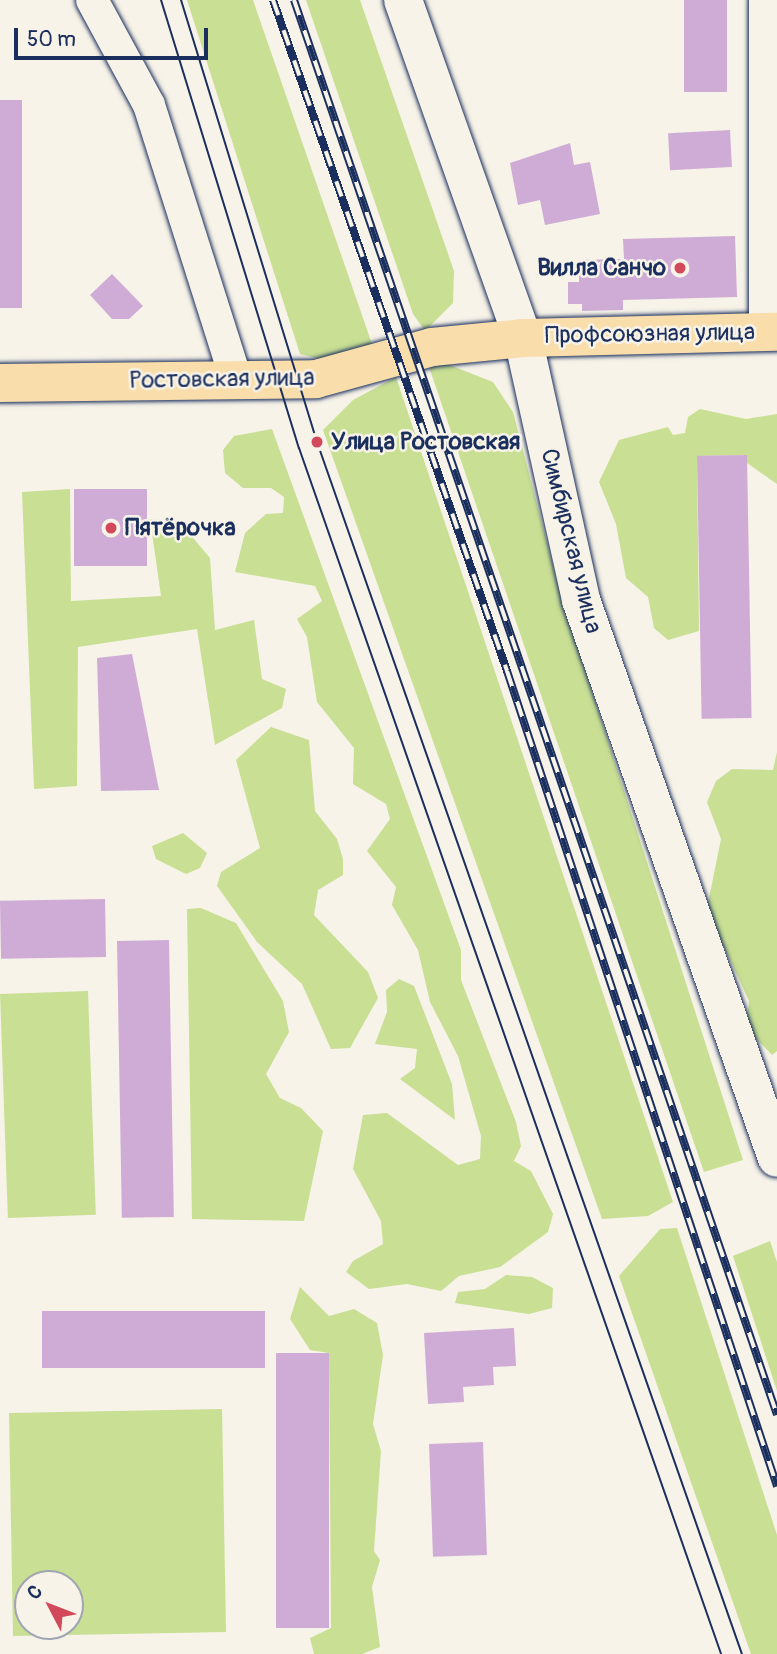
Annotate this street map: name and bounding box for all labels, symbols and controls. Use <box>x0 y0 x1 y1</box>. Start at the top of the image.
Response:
scale bar <box>18 14 212 58</box>
text: 50 m <box>27 26 76 53</box>
place label: Вилла Санчо <box>537 254 666 282</box>
marker: Вилла Санчо <box>672 260 688 276</box>
street label: Профсоюзная улица <box>545 318 755 350</box>
street label: Ростовская улица <box>129 363 315 395</box>
place label: Улица Ростовская <box>331 428 520 456</box>
marker: Улица Ростовская <box>309 434 325 450</box>
street label: Симбирская улица <box>534 446 608 636</box>
place label: Пятёрочка <box>125 514 236 542</box>
marker: Пятёрочка <box>103 520 119 536</box>
north arrow <box>14 1570 84 1640</box>
text: С <box>22 1580 48 1605</box>

